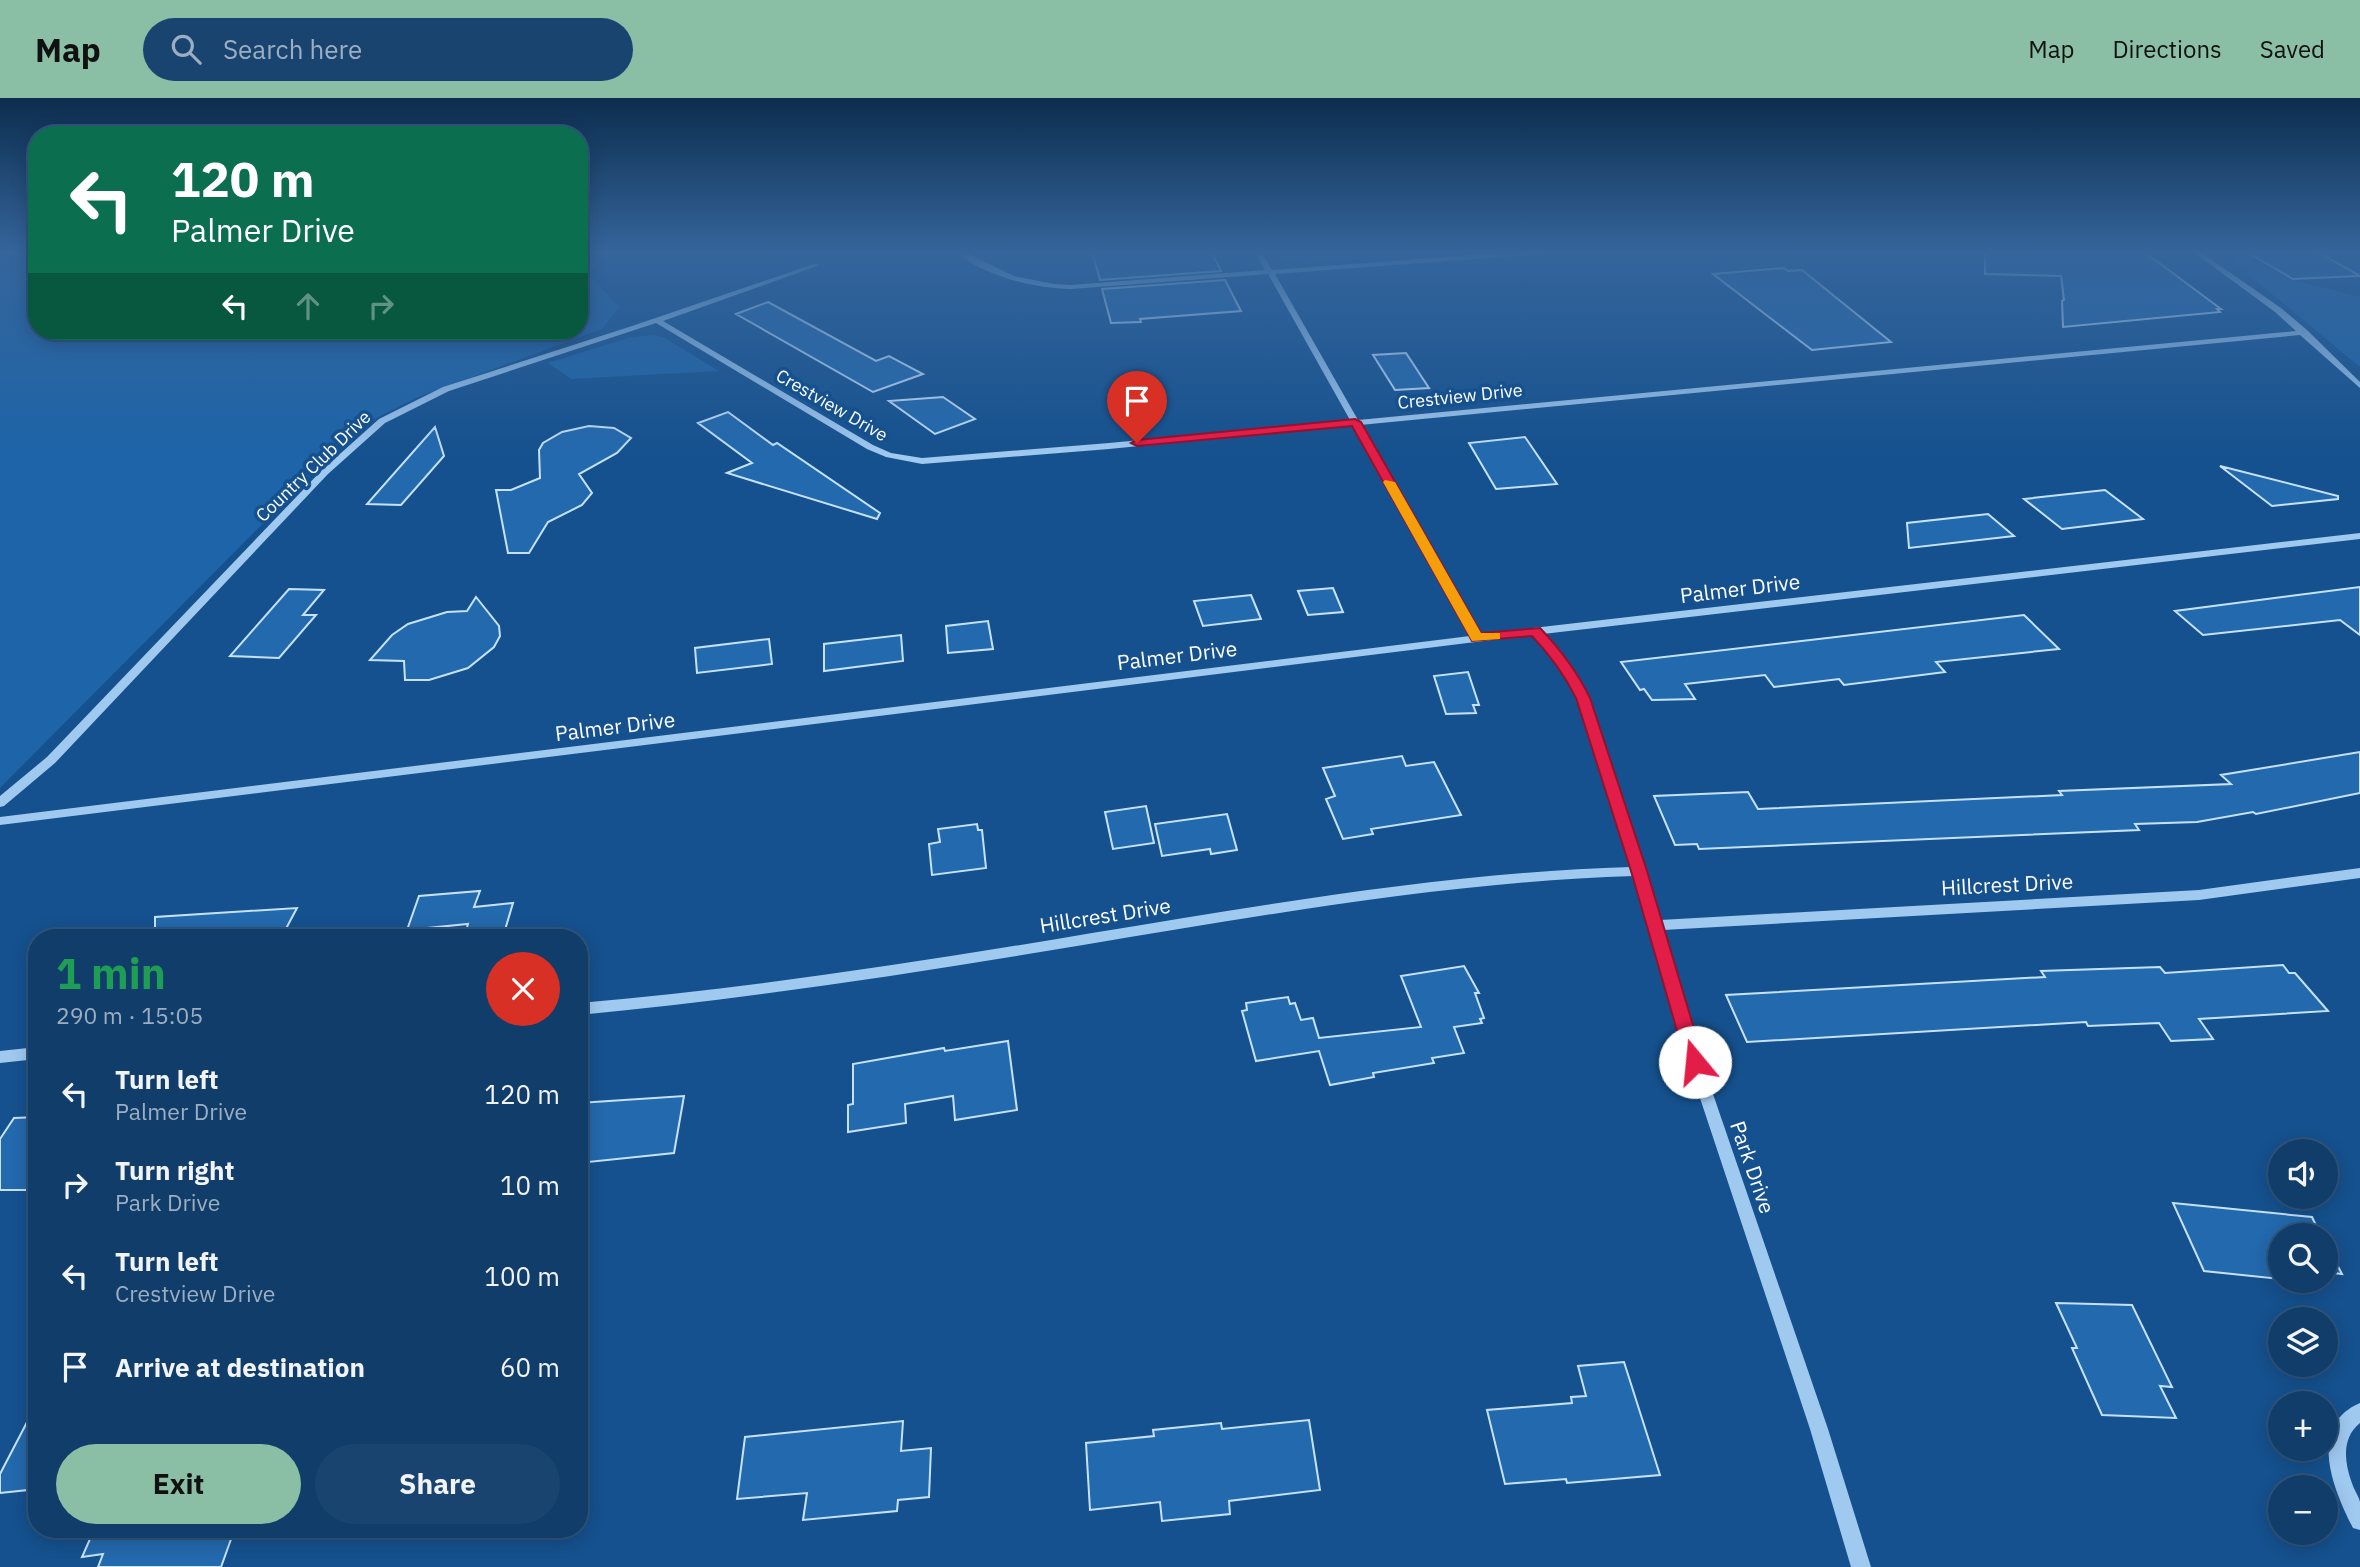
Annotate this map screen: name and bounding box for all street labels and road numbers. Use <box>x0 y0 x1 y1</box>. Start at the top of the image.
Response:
street label: Crestview Drive <box>772 364 892 446</box>
street label: Crestview Drive <box>1396 378 1524 414</box>
street label: Country Club Drive <box>251 405 375 527</box>
street label: Palmer Drive <box>1678 567 1802 609</box>
street label: Palmer Drive <box>1115 634 1239 676</box>
street label: Palmer Drive <box>553 705 677 747</box>
street label: Hillcrest Drive <box>1940 867 2074 901</box>
street label: Hillcrest Drive <box>1037 891 1173 939</box>
street label: Park Drive <box>1724 1117 1782 1217</box>

